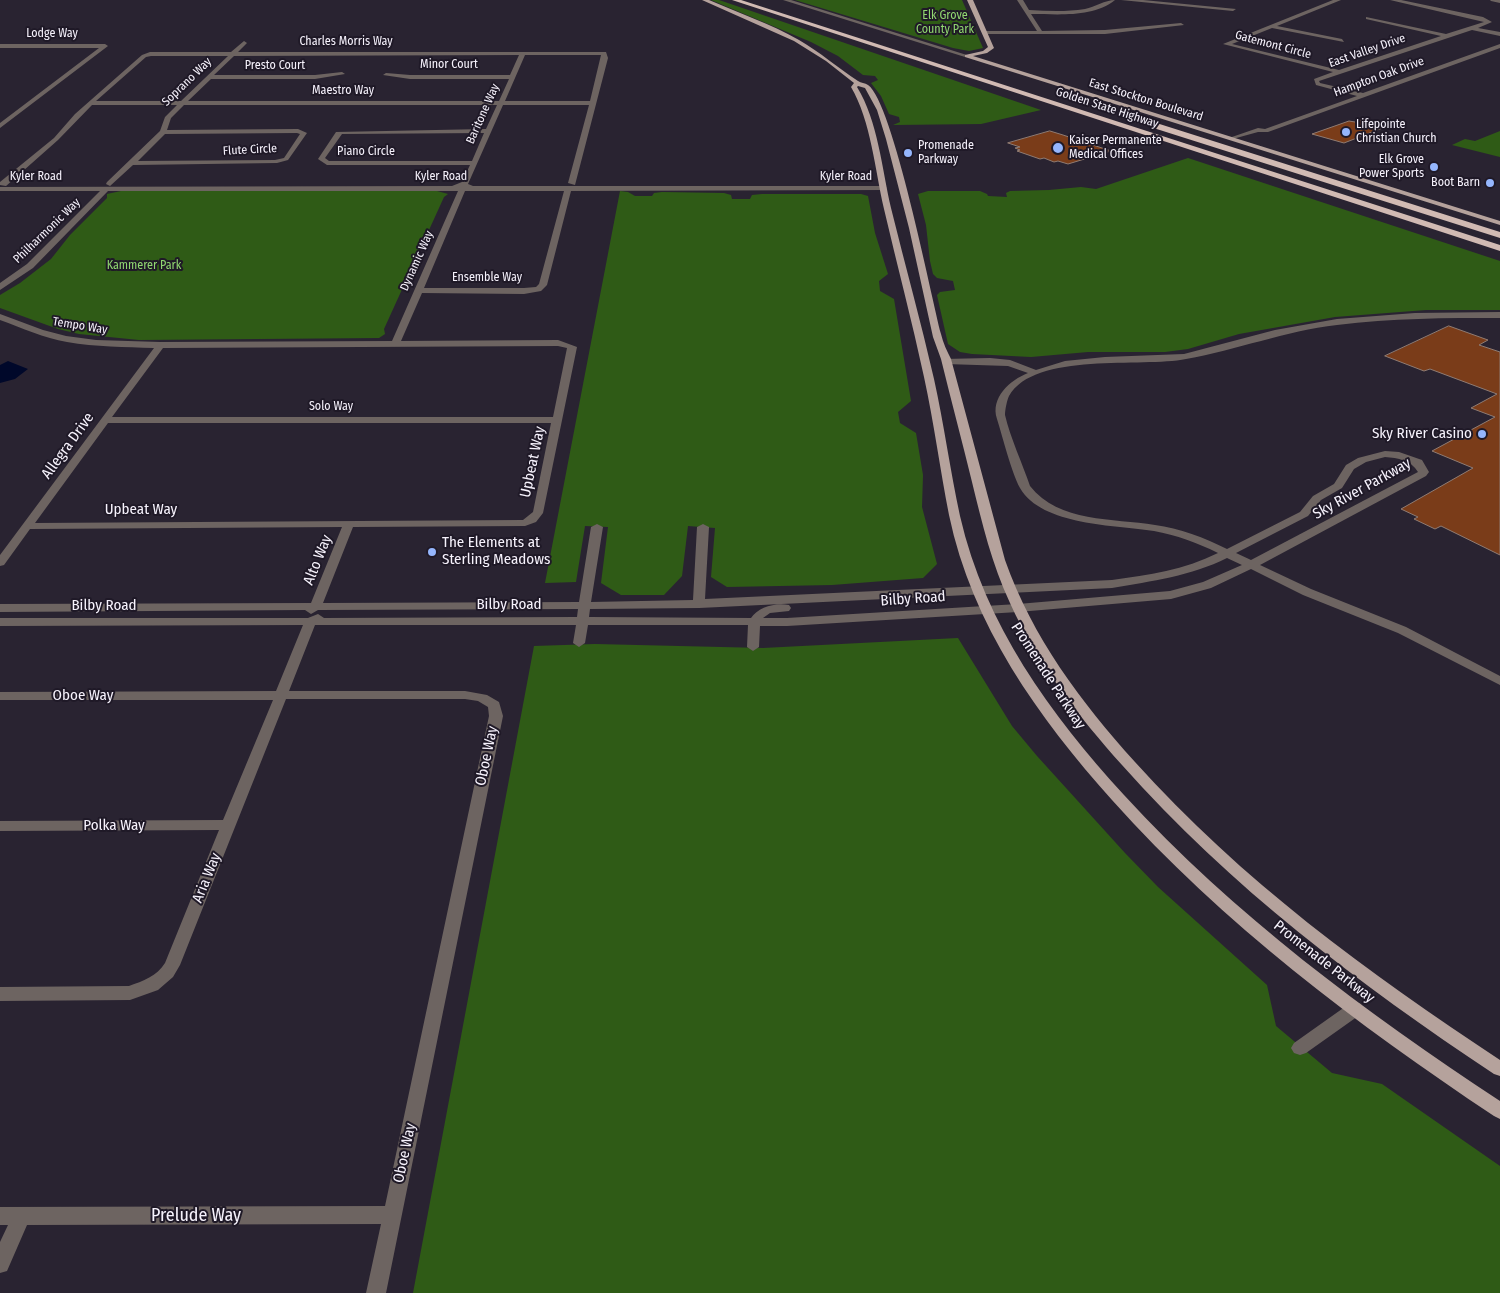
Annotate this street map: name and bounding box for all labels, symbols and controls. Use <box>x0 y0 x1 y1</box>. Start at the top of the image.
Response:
park label: Elk Grove County Park <box>916 9 974 37</box>
street label: Lodge Way <box>26 27 78 41</box>
street label: Gatemont Circle <box>1233 28 1313 62</box>
street label: East Valley Drive <box>1327 31 1407 71</box>
street label: Charles Morris Way <box>299 35 393 49</box>
street label: Hampton Oak Drive <box>1332 54 1426 100</box>
street label: Soprano Way <box>159 55 215 109</box>
street label: Minor Court <box>420 58 478 72</box>
street label: Presto Court <box>245 59 305 73</box>
street label: East Stockton Boulevard <box>1087 76 1205 124</box>
street label: Baritone Way <box>463 82 503 146</box>
street label: Maestro Way <box>312 84 374 98</box>
street label: Golden State Highway <box>1054 85 1160 131</box>
place label: Lifepointe Christian Church <box>1356 118 1436 146</box>
marker: Lifepointe Christian Church <box>1340 126 1352 138</box>
place label: Kaiser Permanente Medical Offices <box>1069 134 1162 162</box>
place label: Promenade Parkway <box>918 139 974 167</box>
street label: Flute Circle <box>223 141 277 159</box>
marker: Kaiser Permanente Medical Offices <box>1051 141 1065 155</box>
street label: Piano Circle <box>337 145 395 159</box>
marker: Promenade Parkway <box>902 147 914 159</box>
place label: Elk Grove Power Sports <box>1359 153 1424 181</box>
marker: Elk Grove Power Sports <box>1428 161 1440 173</box>
street label: Kyler Road <box>10 170 62 184</box>
street label: Kyler Road <box>415 170 467 184</box>
street label: Kyler Road <box>820 170 872 184</box>
place label: Boot Barn <box>1431 176 1480 190</box>
marker: Boot Barn <box>1484 177 1496 189</box>
street label: Philharmonic Way <box>11 195 83 267</box>
street label: Dynamic Way <box>397 229 437 293</box>
park label: Kammerer Park <box>107 259 181 273</box>
street label: Ensemble Way <box>452 271 522 285</box>
street label: Tempo Way <box>52 315 108 337</box>
street label: Solo Way <box>309 400 353 414</box>
street label: Allegra Drive <box>38 409 98 483</box>
street label: Upbeat Way <box>517 425 549 499</box>
place label: Sky River Casino <box>1372 425 1472 443</box>
marker: Sky River Casino <box>1476 428 1488 440</box>
street label: Sky River Parkway <box>1310 455 1414 523</box>
street label: Upbeat Way <box>105 501 177 519</box>
street label: Alto Way <box>300 532 336 588</box>
place label: The Elements at Sterling Meadows <box>442 534 550 569</box>
marker: The Elements at Sterling Meadows <box>426 546 438 558</box>
street label: Bilby Road <box>880 588 946 610</box>
street label: Bilby Road <box>476 596 542 614</box>
street label: Bilby Road <box>71 597 137 615</box>
street label: Promenade Parkway <box>1007 619 1089 733</box>
street label: Oboe Way <box>53 687 113 705</box>
street label: Oboe Way <box>472 724 502 788</box>
street label: Polka Way <box>83 817 145 835</box>
street label: Aria Way <box>189 850 225 906</box>
street label: Promenade Parkway <box>1270 917 1378 1007</box>
street label: Oboe Way <box>390 1121 420 1185</box>
street label: Prelude Way <box>151 1205 241 1227</box>

